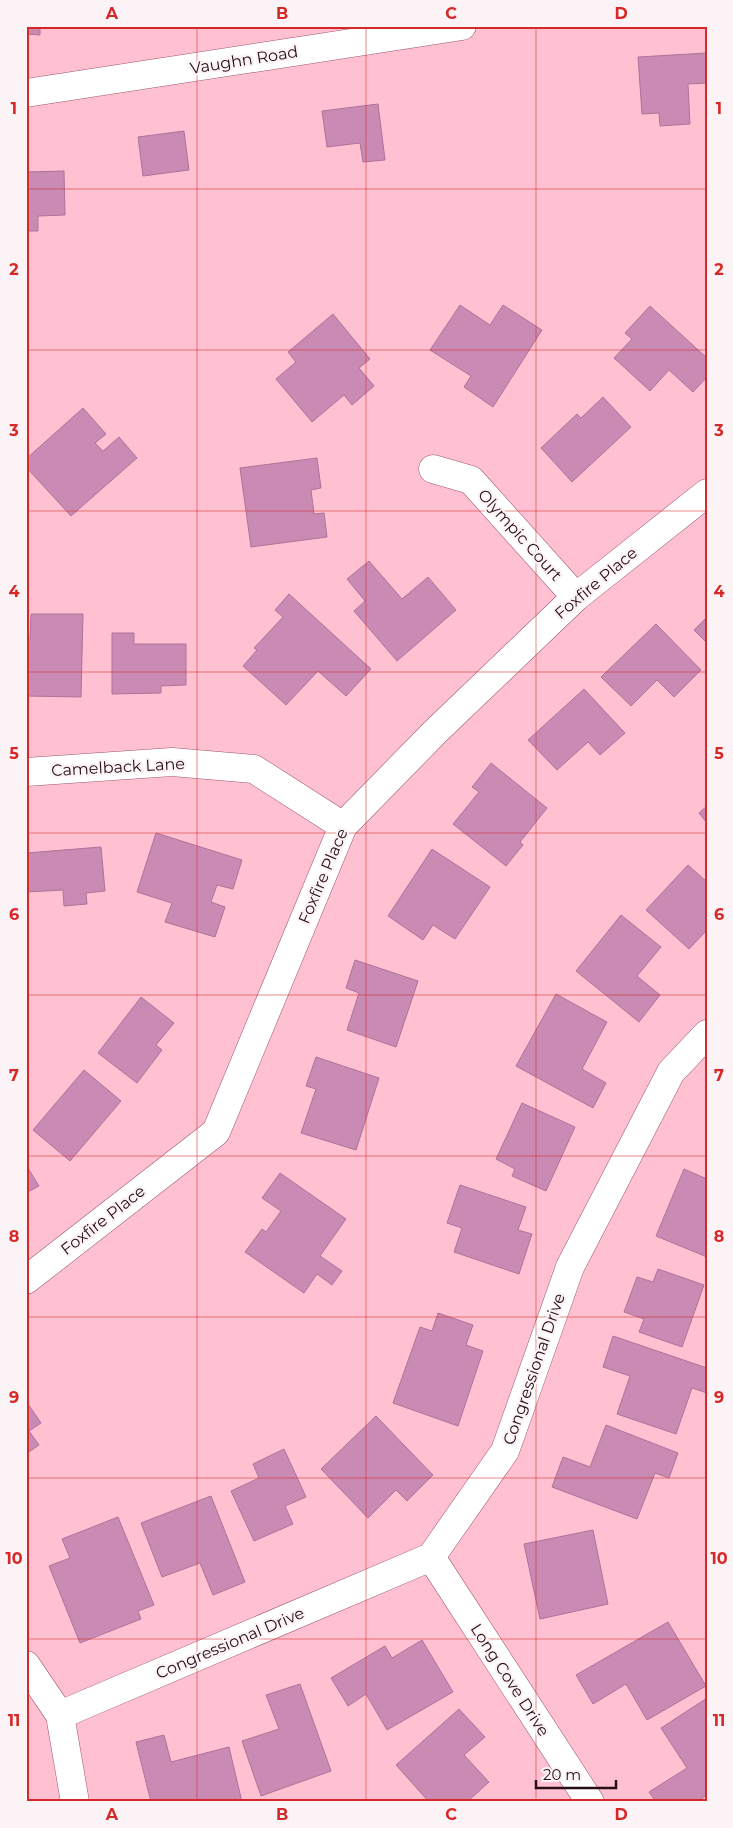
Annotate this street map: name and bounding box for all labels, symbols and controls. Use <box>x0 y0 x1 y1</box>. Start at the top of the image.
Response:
text: A <box>105 4 119 23</box>
text: B <box>276 4 288 23</box>
text: C <box>445 4 457 23</box>
text: D <box>614 4 628 23</box>
street label: Vaughn Road <box>189 42 299 78</box>
text: 1 <box>11 99 17 118</box>
text: 1 <box>716 99 722 118</box>
text: 2 <box>9 260 19 279</box>
text: 2 <box>714 260 724 279</box>
text: 3 <box>8 421 19 440</box>
text: 3 <box>713 421 724 440</box>
street label: Olympic Court <box>474 485 566 585</box>
street label: Foxfire Place <box>551 543 641 623</box>
text: 4 <box>8 582 20 601</box>
text: 4 <box>713 582 725 601</box>
text: 5 <box>9 744 19 763</box>
text: 5 <box>714 744 724 763</box>
street label: Camelback Lane <box>51 754 185 780</box>
street label: Foxfire Place <box>294 825 352 927</box>
text: 6 <box>9 905 19 924</box>
text: 6 <box>714 905 724 924</box>
text: 7 <box>9 1066 19 1085</box>
text: 7 <box>714 1066 724 1085</box>
street label: Foxfire Place <box>57 1181 149 1259</box>
text: 8 <box>9 1227 19 1246</box>
text: 8 <box>714 1227 724 1246</box>
street label: Congressional Drive <box>499 1291 569 1447</box>
text: 9 <box>9 1388 19 1407</box>
text: 9 <box>714 1388 724 1407</box>
text: 10 <box>5 1549 23 1568</box>
text: 10 <box>710 1549 728 1568</box>
street label: Congressional Drive <box>153 1603 307 1683</box>
street label: Long Cove Drive <box>467 1620 553 1740</box>
text: 11 <box>8 1711 20 1730</box>
text: 11 <box>713 1711 725 1730</box>
scale bar <box>536 1758 616 1790</box>
text: 20 m <box>543 1765 581 1784</box>
text: A <box>105 1805 119 1824</box>
text: B <box>276 1805 288 1824</box>
text: C <box>445 1805 457 1824</box>
text: D <box>614 1805 628 1824</box>

